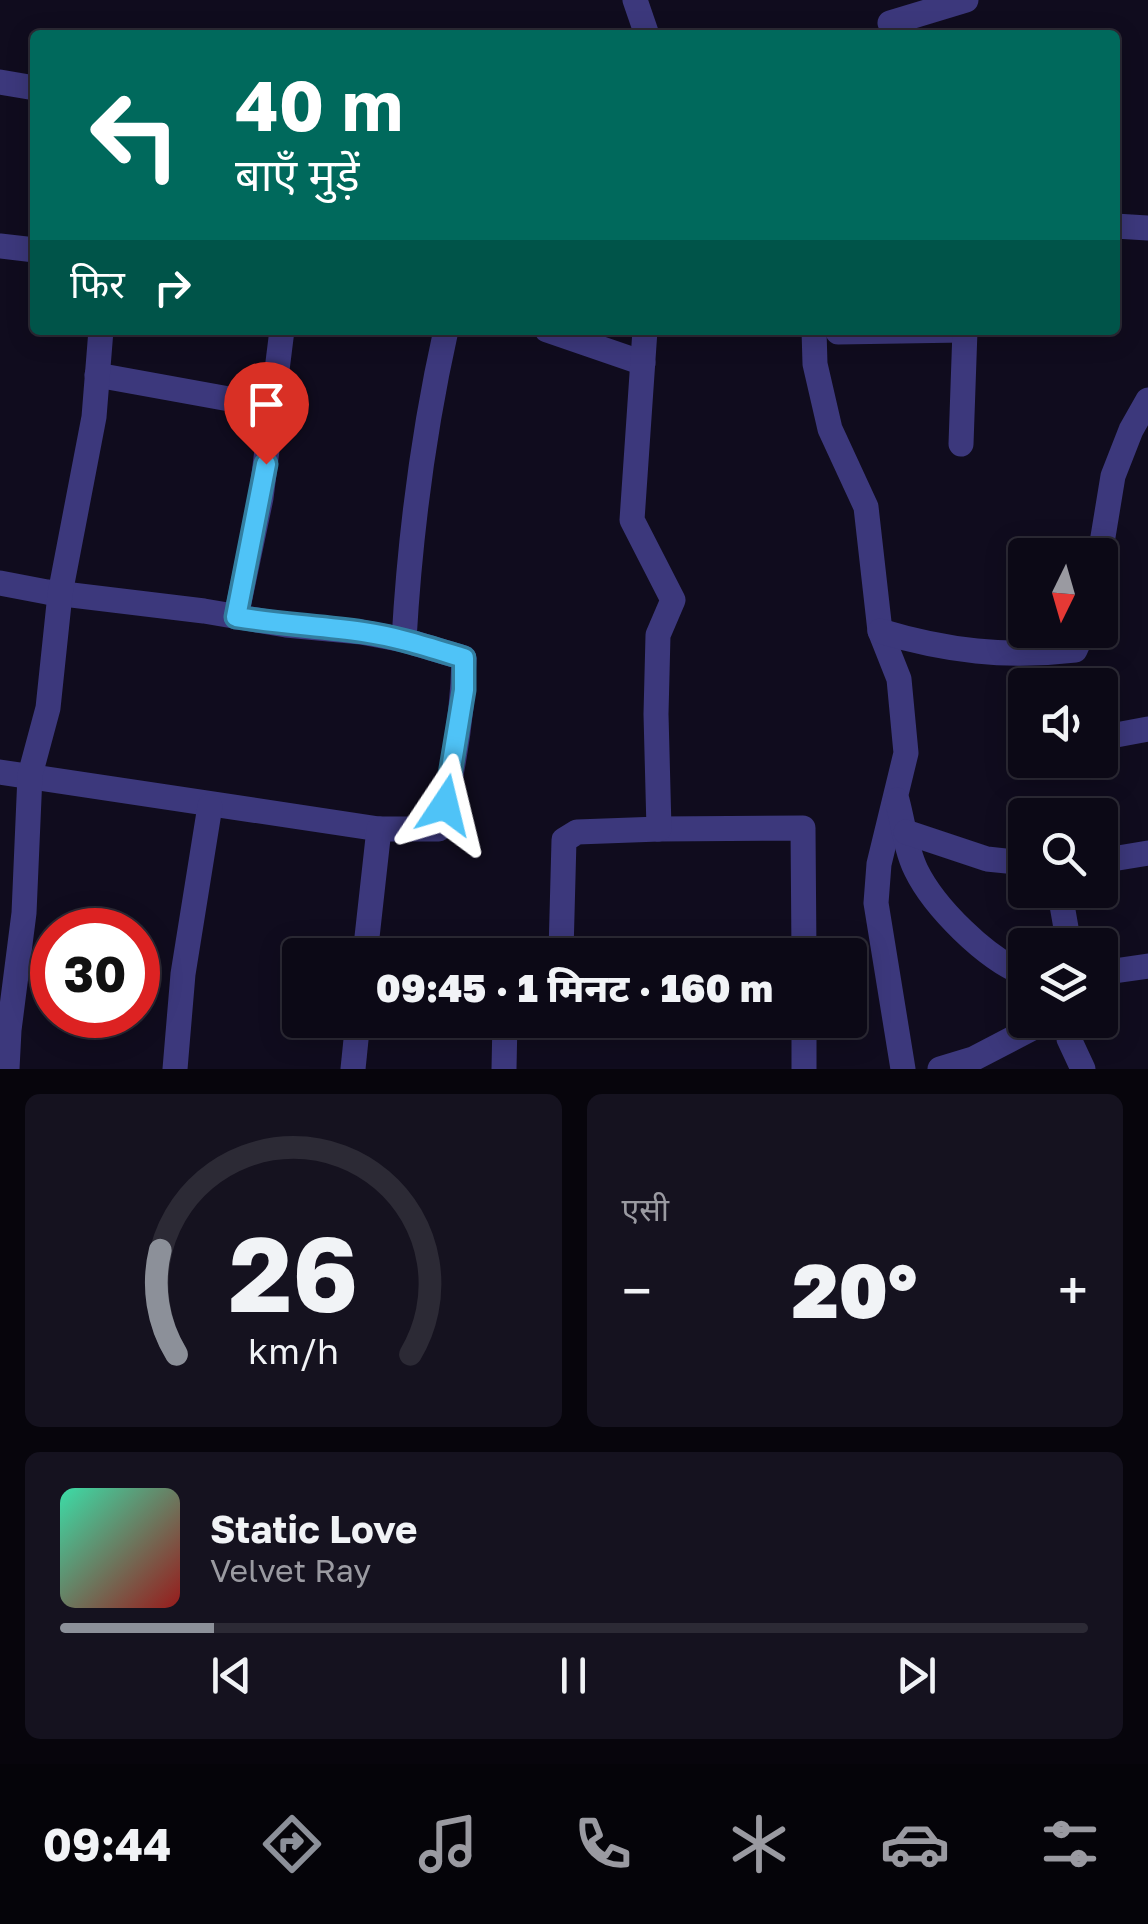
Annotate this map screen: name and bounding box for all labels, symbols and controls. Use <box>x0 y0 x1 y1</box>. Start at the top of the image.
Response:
text: 40 m <box>235 62 403 146</box>
icon: left <box>70 70 200 200</box>
text: बाएँ मुड़ें <box>235 147 359 201</box>
icon: right <box>145 260 200 315</box>
text: फिर <box>70 261 125 306</box>
pin <box>224 362 309 465</box>
icon: arrive <box>239 377 294 432</box>
north arrow <box>1008 538 1118 648</box>
map controls <box>1008 538 1118 1038</box>
button: sound <box>1008 668 1118 778</box>
position arrow <box>393 753 497 857</box>
button: search <box>1008 798 1118 908</box>
speed limit sign: 30 <box>30 908 160 1038</box>
button: layers <box>1008 928 1118 1038</box>
text: 09:45 · 1 मिनट · 160 m <box>376 965 773 1010</box>
text: एसी <box>622 1190 669 1228</box>
text: 26 <box>229 1210 358 1335</box>
text: 20° <box>792 1244 917 1335</box>
text: − <box>622 1257 652 1323</box>
text: + <box>1058 1257 1088 1323</box>
text: km/h <box>248 1329 339 1372</box>
text: Static Love <box>210 1506 417 1551</box>
text: Velvet Ray <box>210 1551 371 1589</box>
icon: previous <box>204 1648 259 1703</box>
icon: pause <box>546 1648 601 1703</box>
icon: next <box>889 1648 944 1703</box>
icon: directions <box>257 1809 327 1879</box>
icon: music <box>413 1809 483 1879</box>
icon: phone <box>568 1809 638 1879</box>
icon: climate <box>724 1809 794 1879</box>
icon: car <box>880 1809 950 1879</box>
icon: filters <box>1035 1809 1105 1879</box>
text: 09:44 <box>43 1817 171 1871</box>

